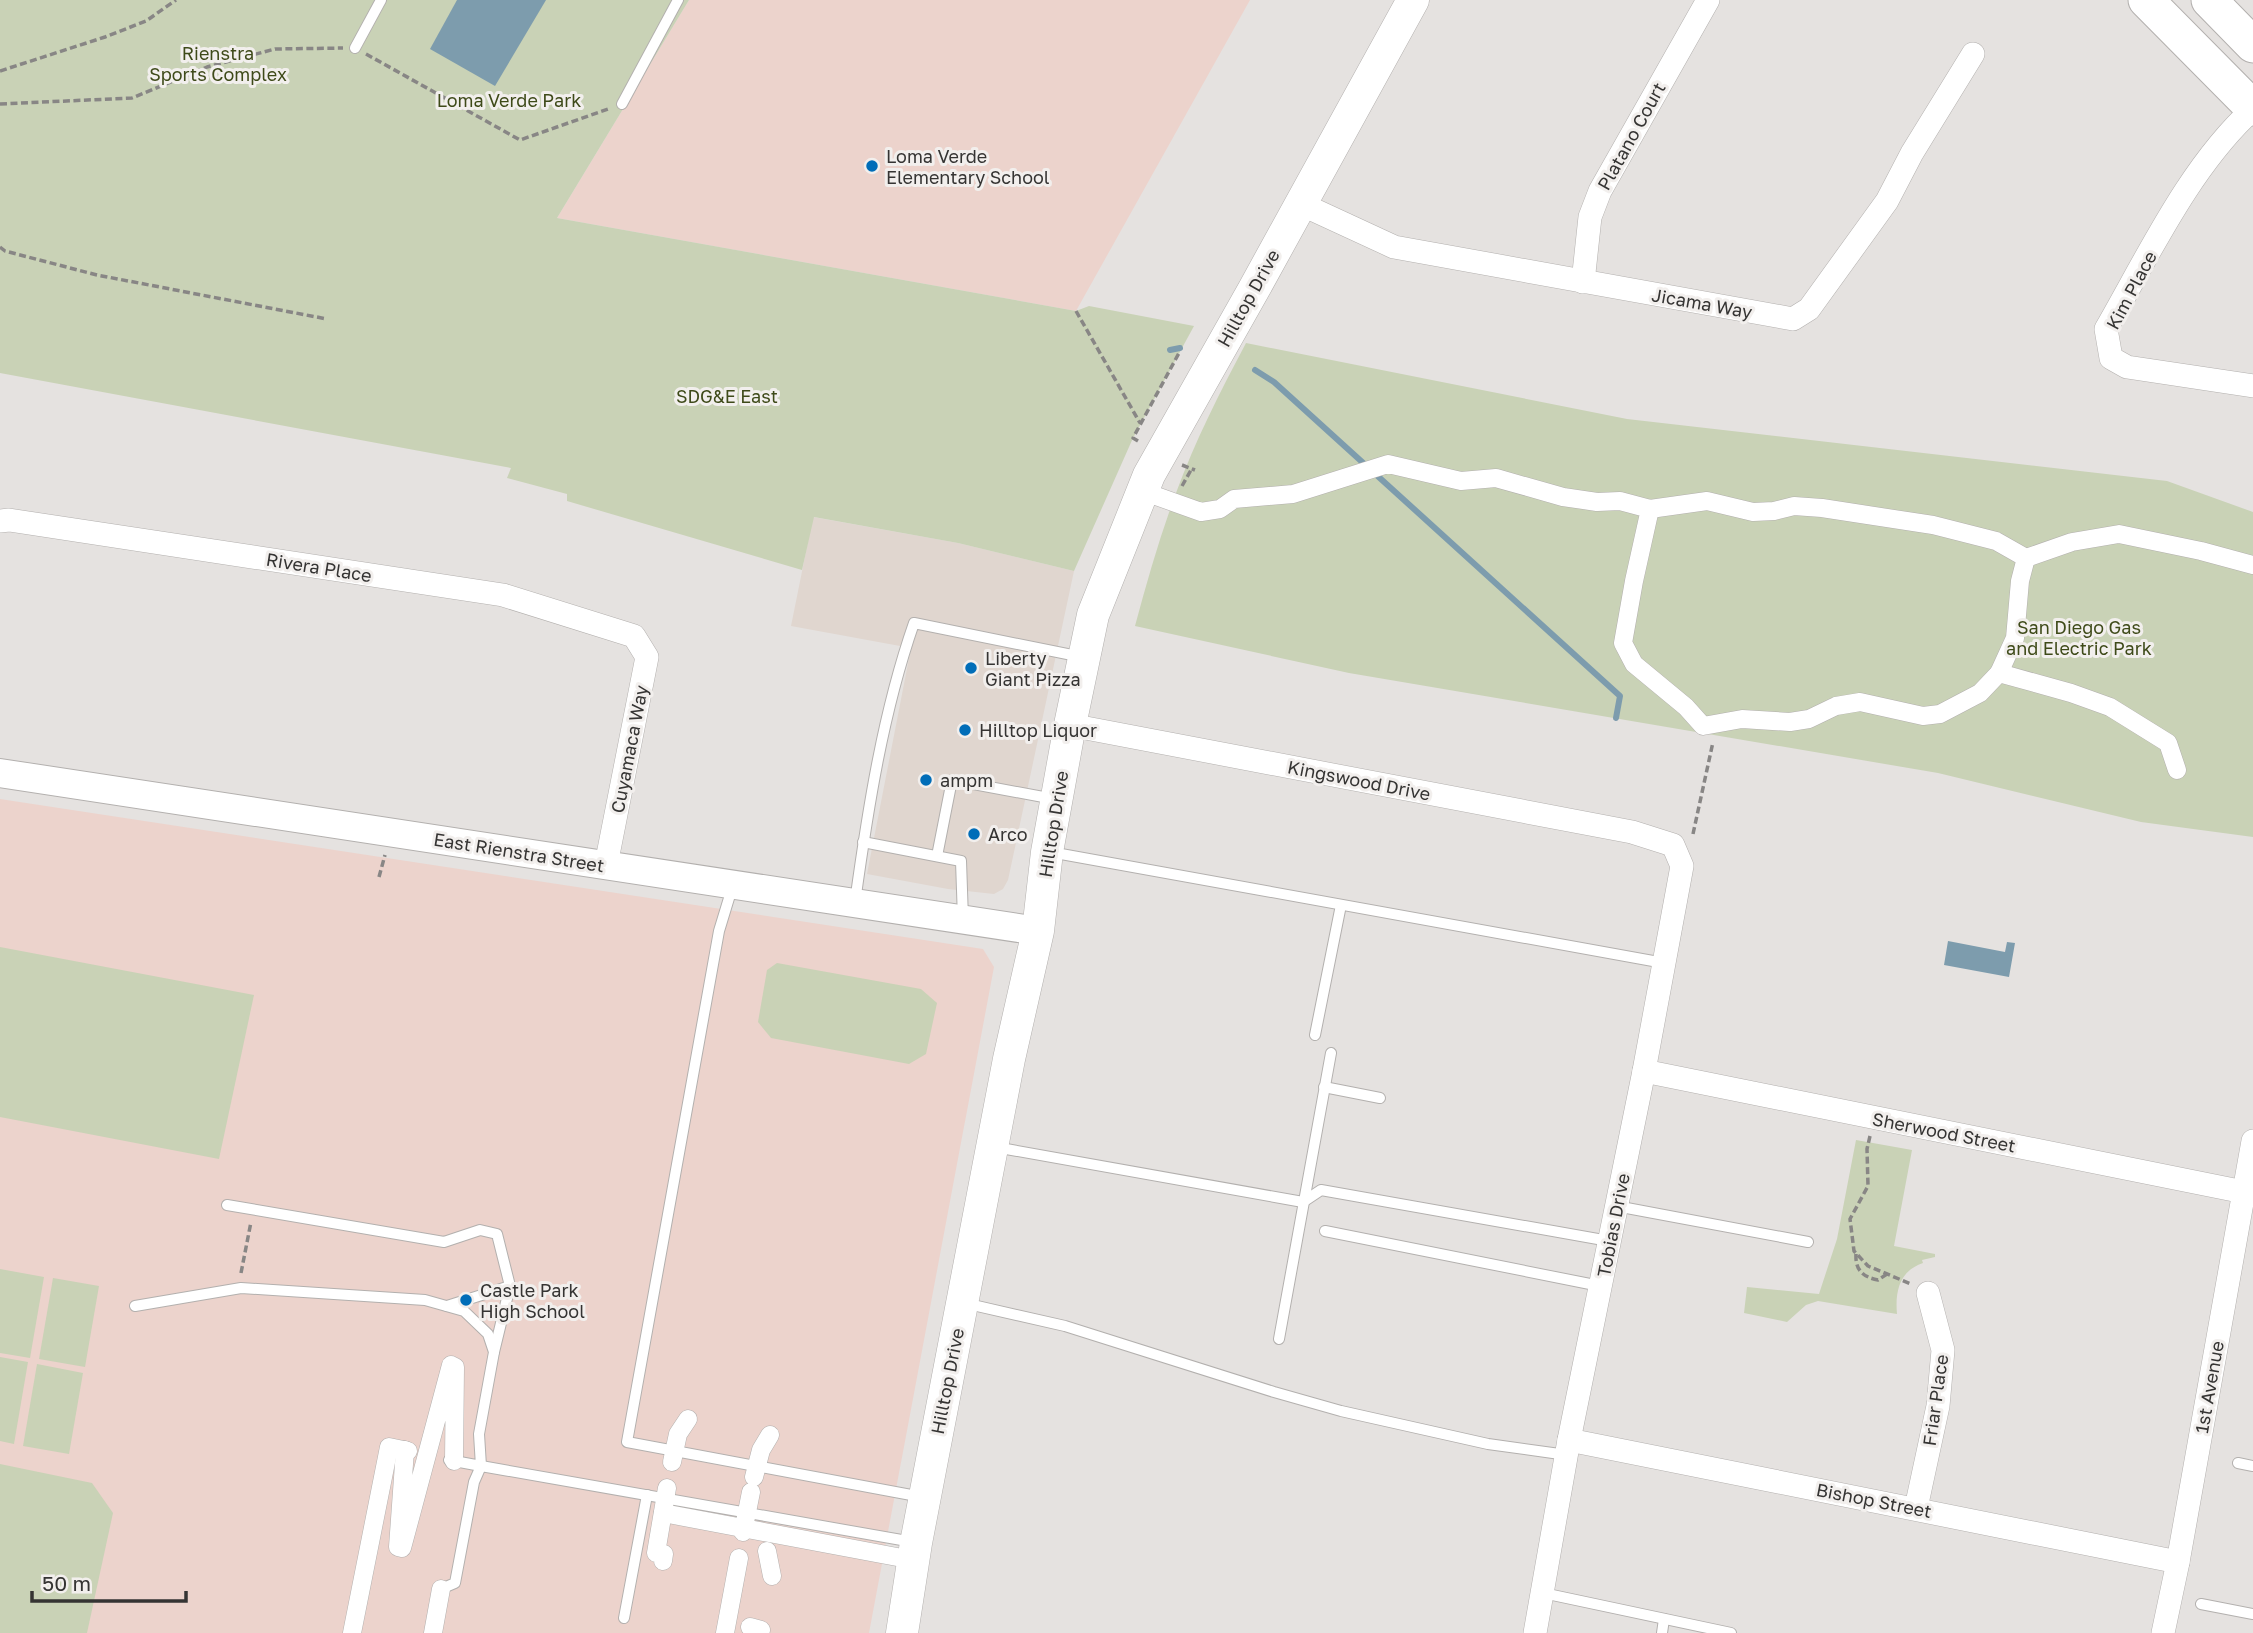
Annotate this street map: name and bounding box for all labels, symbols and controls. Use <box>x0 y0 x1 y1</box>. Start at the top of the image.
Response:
park label: Rienstra Sports Complex <box>149 42 287 85</box>
street label: Platano Court <box>1592 78 1670 194</box>
park label: Loma Verde Park <box>437 89 581 111</box>
place label: Loma Verde Elementary School <box>886 145 1050 188</box>
marker: Loma Verde Elementary School <box>864 158 880 174</box>
street label: Hilltop Drive <box>1212 246 1284 350</box>
street label: Kim Place <box>2101 247 2161 333</box>
street label: Jicama Way <box>1650 283 1754 323</box>
park label: SDG&E East <box>676 385 778 407</box>
street label: Rivera Place <box>265 548 373 586</box>
park label: San Diego Gas and Electric Park <box>2006 616 2152 659</box>
place label: Liberty Giant Pizza <box>985 647 1081 690</box>
marker: Liberty Giant Pizza <box>963 660 979 676</box>
street label: Cuyamaca Way <box>606 683 652 815</box>
place label: Hilltop Liquor <box>979 719 1097 741</box>
marker: Hilltop Liquor <box>957 722 973 738</box>
street label: Kingswood Drive <box>1286 755 1432 805</box>
place label: ampm <box>940 769 993 791</box>
street label: Hilltop Drive <box>1034 769 1072 879</box>
marker: ampm <box>918 772 934 788</box>
place label: Arco <box>988 823 1028 845</box>
marker: Arco <box>966 826 982 842</box>
street label: East Rienstra Street <box>432 828 606 876</box>
street label: Sherwood Street <box>1871 1107 2017 1157</box>
street label: Tobias Drive <box>1592 1171 1634 1279</box>
place label: Castle Park High School <box>480 1279 585 1322</box>
marker: Castle Park High School <box>458 1292 474 1308</box>
street label: Hilltop Drive <box>926 1326 968 1436</box>
street label: 1st Avenue <box>2190 1339 2228 1435</box>
street label: Friar Place <box>1918 1353 1952 1447</box>
street label: Bishop Street <box>1814 1478 1934 1522</box>
scale bar <box>32 1560 186 1604</box>
text: 50 m <box>42 1570 91 1596</box>

